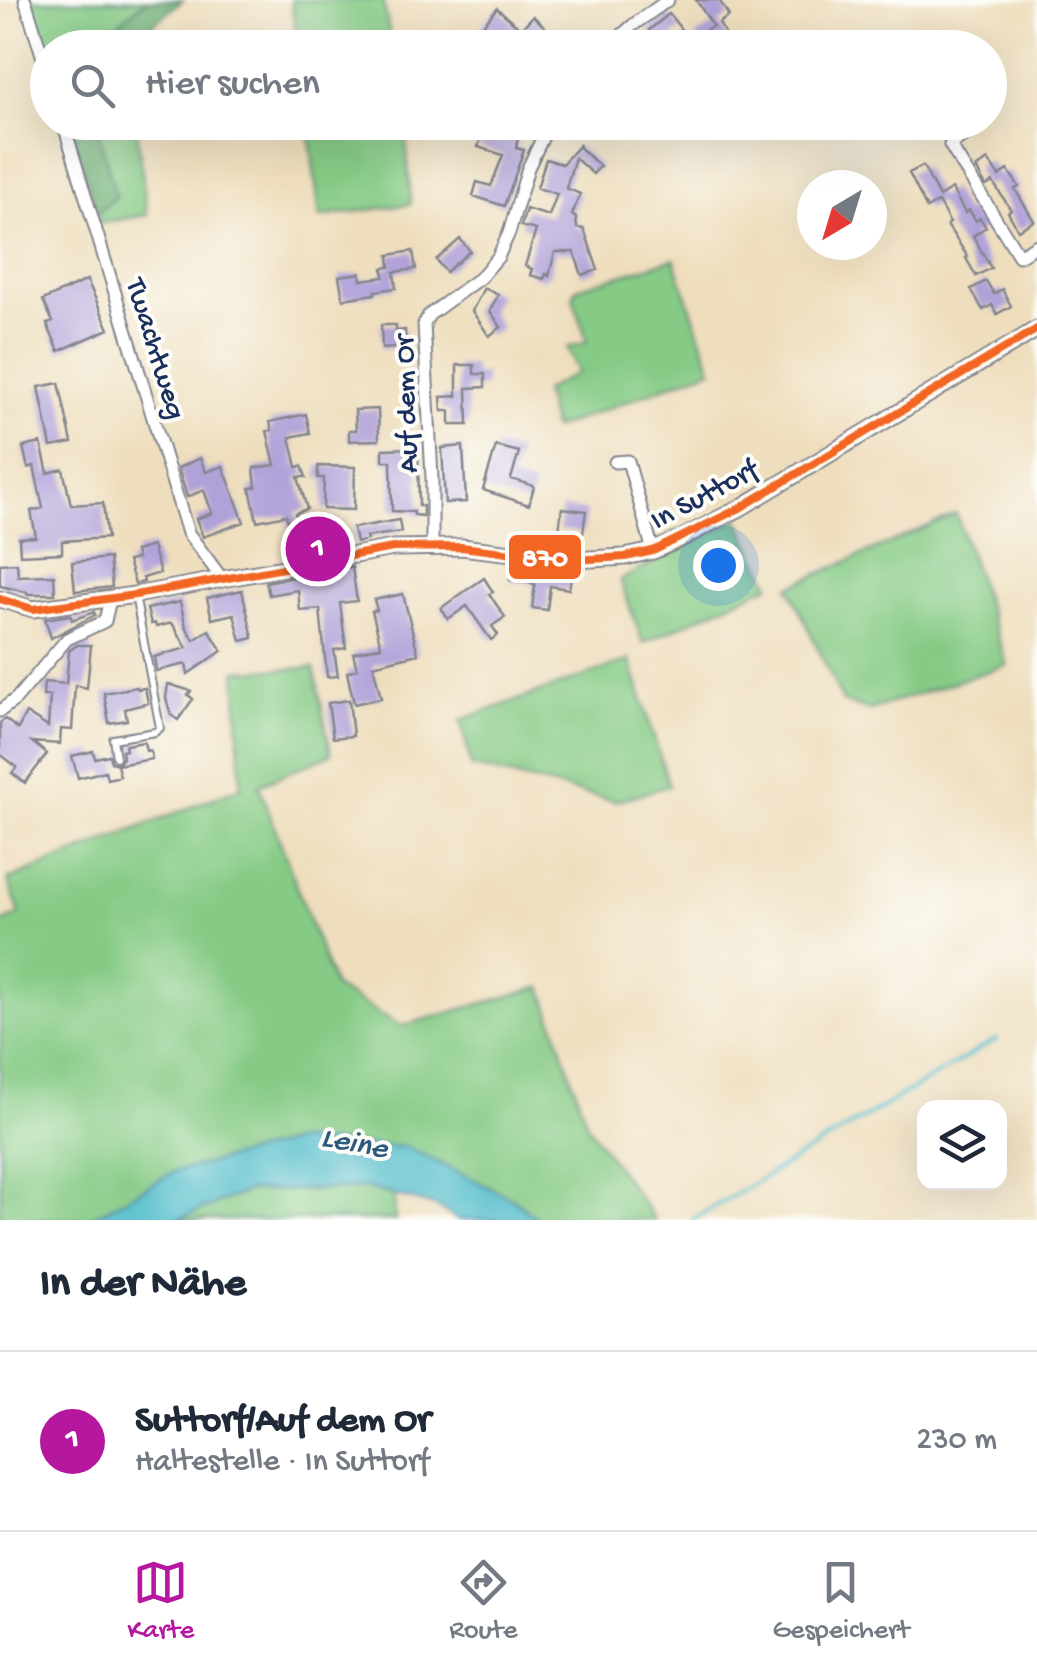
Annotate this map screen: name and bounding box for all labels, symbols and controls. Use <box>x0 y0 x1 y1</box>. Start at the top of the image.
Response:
search box <box>30 30 1007 140</box>
icon: search <box>65 58 120 113</box>
text: Hier suchen <box>145 63 320 107</box>
north arrow <box>797 170 887 260</box>
street label: Twachtweg <box>115 273 192 424</box>
street label: Auf dem Or <box>389 332 428 474</box>
street label: In Suttorf <box>645 453 767 540</box>
pin: 1 <box>286 512 350 586</box>
line badge: 870 <box>507 533 583 581</box>
your location <box>693 540 744 591</box>
text: 870 <box>522 544 568 577</box>
map controls <box>917 1100 1007 1190</box>
button: layers <box>917 1100 1007 1190</box>
water label: Leine <box>318 1120 392 1170</box>
text: In der Nähe <box>40 1261 246 1310</box>
text: Suttorf/Auf dem Or <box>135 1400 430 1444</box>
text: 1 <box>66 1422 79 1460</box>
text: 230 m <box>916 1422 997 1460</box>
text: Haltestelle · In Suttorf <box>135 1444 429 1482</box>
tab: Karte <box>127 1555 194 1648</box>
tab: Route <box>449 1555 517 1648</box>
tab: Gespeichert <box>772 1555 910 1648</box>

